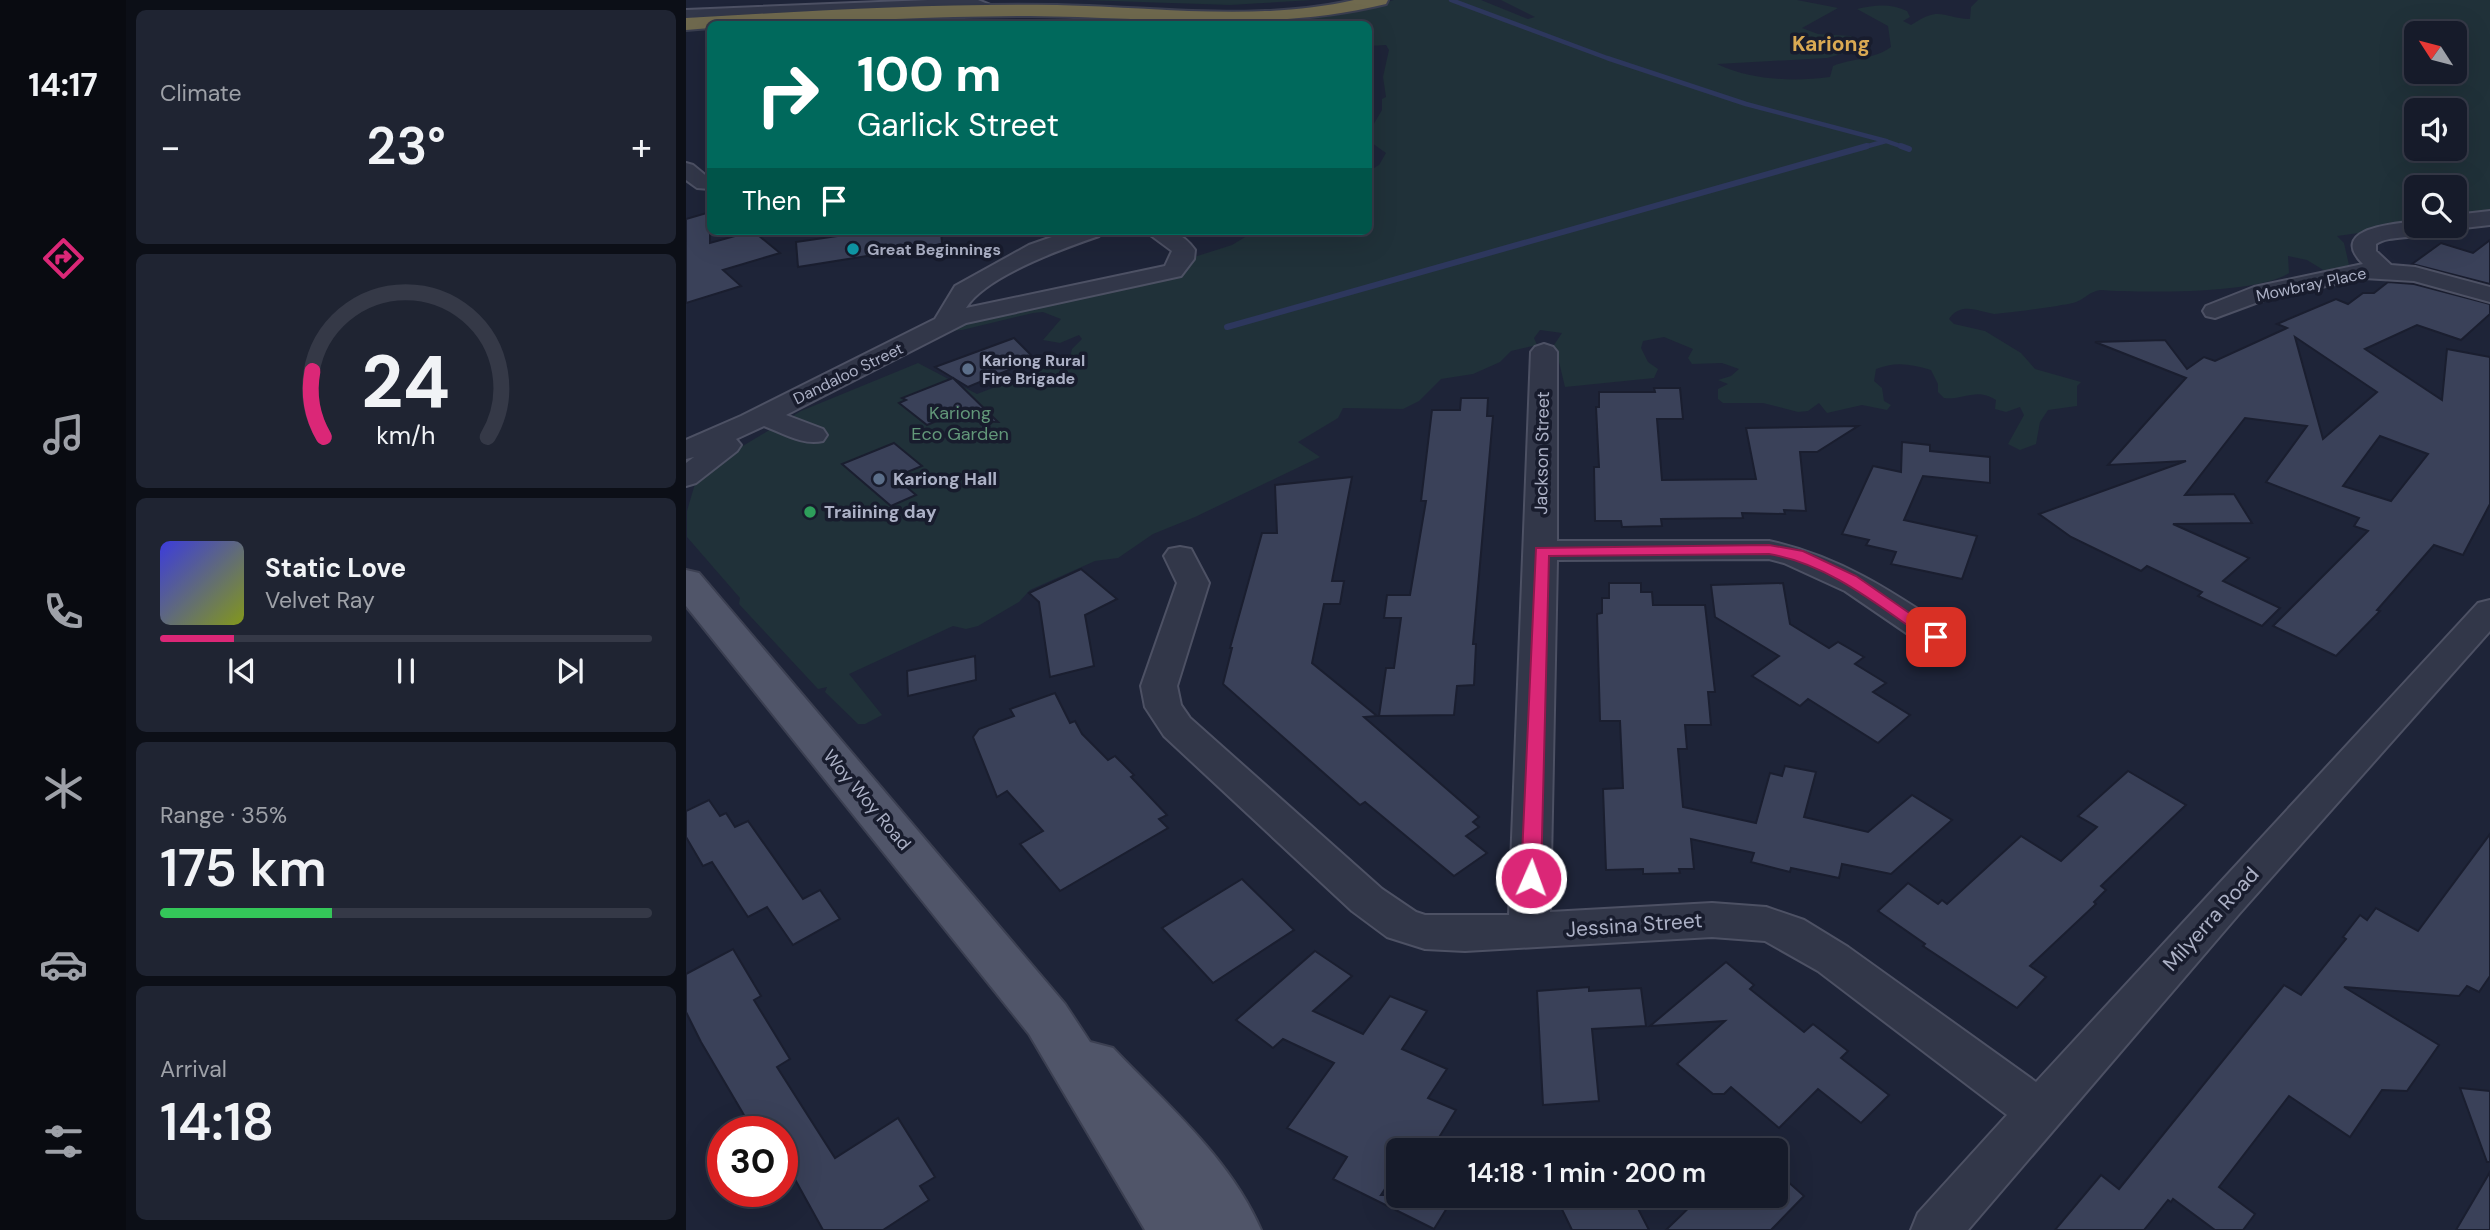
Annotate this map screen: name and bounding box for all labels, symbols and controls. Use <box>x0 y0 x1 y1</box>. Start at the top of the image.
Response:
north arrow <box>2404 21 2468 84</box>
map controls <box>2404 21 2467 238</box>
district label: Kariong <box>1792 30 1870 58</box>
text: 100 m <box>857 42 1001 106</box>
icon: right <box>742 49 833 140</box>
text: 14:17 <box>28 64 98 106</box>
text: Climate <box>160 78 242 108</box>
button: sound <box>2404 98 2467 161</box>
text: Garlick Street <box>857 104 1059 146</box>
text: 23° <box>366 112 446 180</box>
text: − <box>160 122 181 172</box>
text: + <box>631 122 652 172</box>
button: search <box>2404 175 2467 238</box>
icon: arrive <box>815 182 853 220</box>
text: Then <box>742 184 801 218</box>
icon: directions <box>39 234 88 283</box>
place label: Great Beginnings <box>867 239 1001 260</box>
marker: Great Beginnings <box>845 241 861 257</box>
street label: Mowbray Place <box>2254 263 2368 306</box>
text: 24 <box>362 335 450 430</box>
street label: Dandaloo Street <box>790 338 907 409</box>
place label: Kariong Rural Fire Brigade <box>982 350 1085 389</box>
marker: Kariong Rural Fire Brigade <box>960 361 976 377</box>
street label: Jackson Street <box>1529 391 1555 515</box>
park label: Kariong Eco Garden <box>911 401 1009 446</box>
icon: music <box>39 410 88 459</box>
text: km/h <box>376 419 436 452</box>
place label: Kariong Hall <box>893 467 997 491</box>
marker: Kariong Hall <box>871 471 887 487</box>
place label: Traiining day <box>824 500 937 524</box>
marker: Traiining day <box>802 504 818 520</box>
text: Static Love <box>265 551 406 585</box>
text: Velvet Ray <box>265 585 375 615</box>
icon: phone <box>39 587 88 636</box>
pin <box>1906 607 1966 667</box>
icon: arrive <box>1917 618 1955 656</box>
icon: previous <box>223 652 261 690</box>
icon: pause <box>387 652 425 690</box>
icon: next <box>551 652 589 690</box>
street label: Woy Woy Road <box>818 745 916 855</box>
icon: climate <box>39 764 88 813</box>
text: Range · 35% <box>160 800 287 830</box>
text: 175 km <box>160 834 327 902</box>
position arrow <box>1494 841 1568 915</box>
street label: Milyerra Road <box>2157 861 2265 977</box>
street label: Jessina Street <box>1565 906 1703 944</box>
icon: car <box>39 940 88 989</box>
text: Arrival <box>160 1054 227 1084</box>
text: 14:18 <box>160 1088 274 1156</box>
speed limit sign: 30 <box>707 1116 798 1207</box>
icon: filters <box>39 1117 88 1166</box>
text: 14:18 · 1 min · 200 m <box>1468 1156 1706 1190</box>

